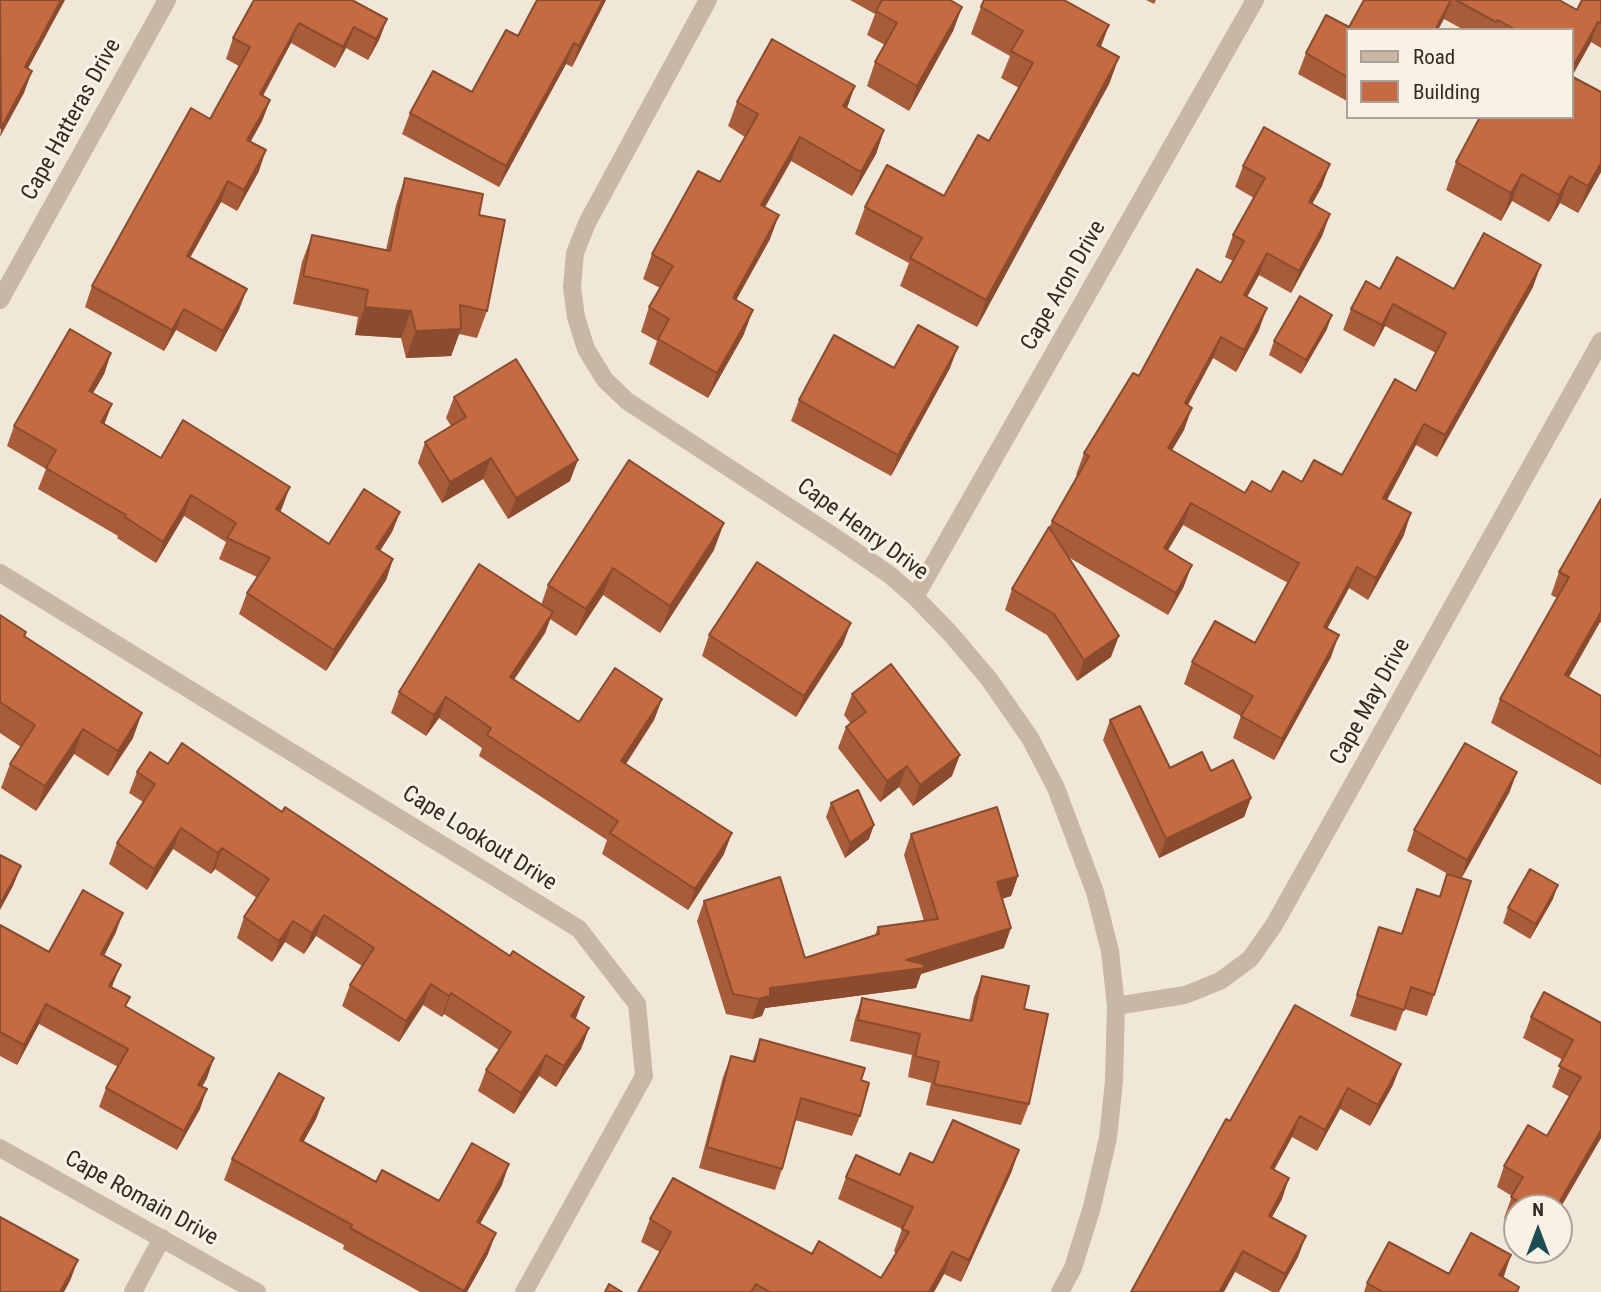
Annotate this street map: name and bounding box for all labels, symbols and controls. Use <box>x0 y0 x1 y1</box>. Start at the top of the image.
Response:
legend <box>1346 28 1573 119</box>
street label: Cape Hatteras Drive <box>16 34 128 206</box>
text: Road <box>1413 45 1455 69</box>
text: Building <box>1413 80 1480 104</box>
street label: Cape Aron Drive <box>1016 216 1112 356</box>
street label: Cape Henry Drive <box>791 473 933 587</box>
street label: Cape May Drive <box>1325 634 1417 770</box>
street label: Cape Lookout Drive <box>397 781 561 897</box>
street label: Cape Romain Drive <box>59 1145 223 1253</box>
north arrow <box>1503 1194 1573 1264</box>
text: N <box>1532 1198 1544 1221</box>

